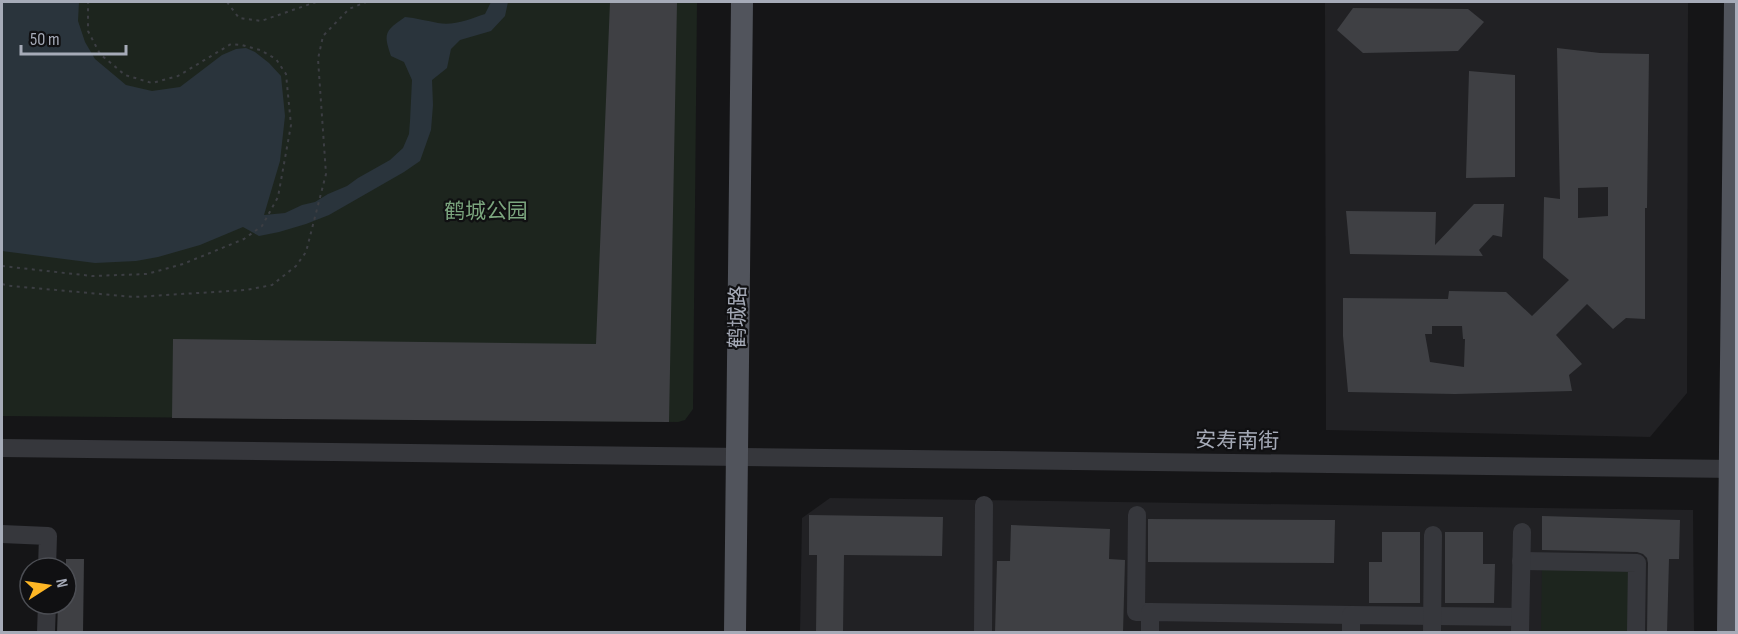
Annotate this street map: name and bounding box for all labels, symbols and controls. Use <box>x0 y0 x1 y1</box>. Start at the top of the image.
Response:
scale bar <box>21 18 126 56</box>
text: 50 m <box>30 29 60 50</box>
park label: 鹤城公园 <box>444 199 528 224</box>
street label: 鹤城路 <box>725 285 751 349</box>
street label: 安寿南街 <box>1195 428 1279 454</box>
north arrow <box>18 556 78 616</box>
text: N <box>51 577 71 589</box>

